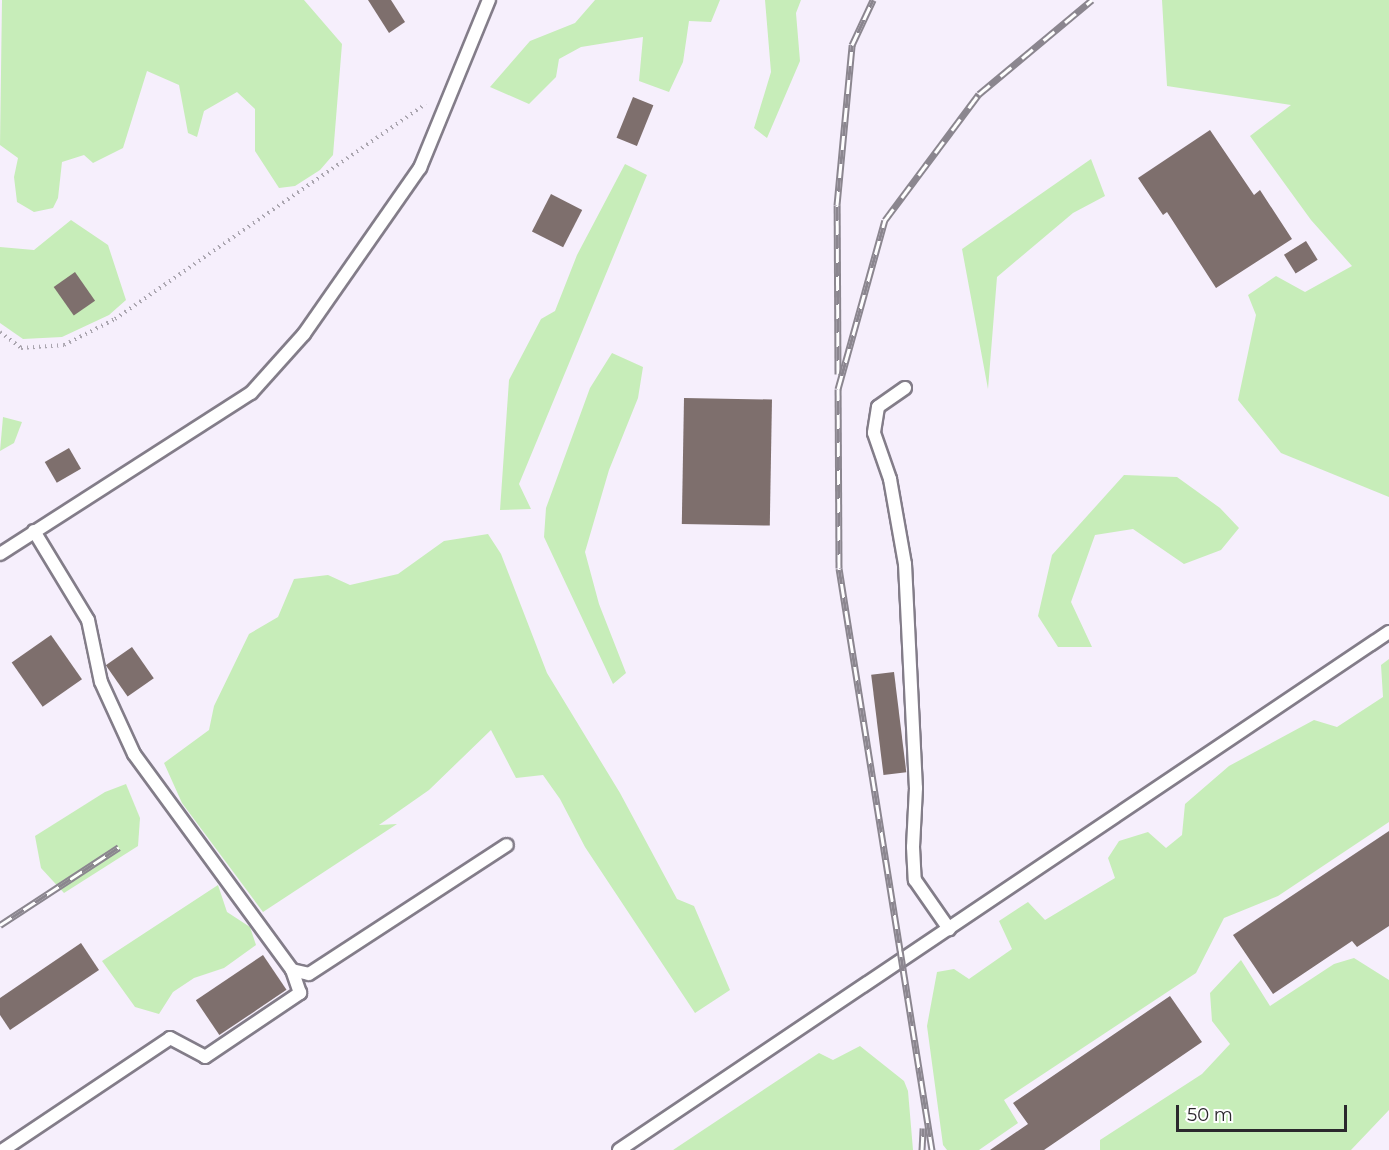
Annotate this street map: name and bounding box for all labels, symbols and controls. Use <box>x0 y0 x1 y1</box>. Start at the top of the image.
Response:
scale bar <box>1179 1093 1350 1131</box>
text: 50 m <box>1187 1104 1233 1126</box>

